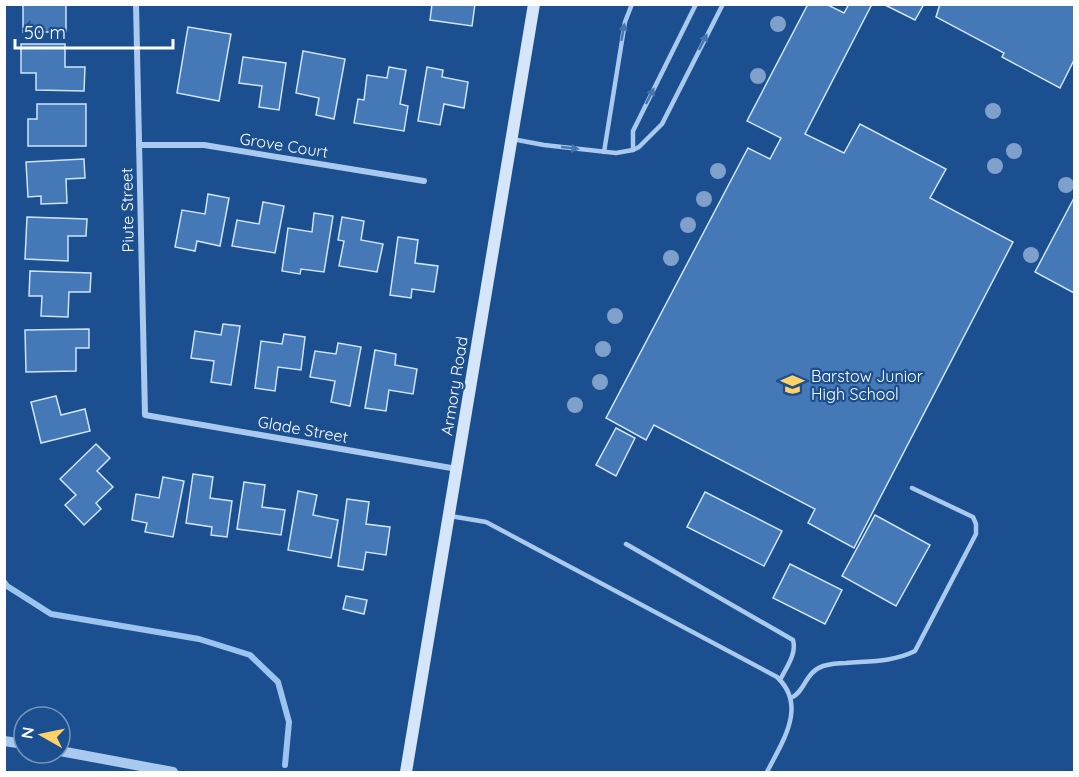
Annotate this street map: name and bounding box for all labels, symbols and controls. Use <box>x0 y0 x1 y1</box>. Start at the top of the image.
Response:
scale bar <box>15 12 172 50</box>
text: 50 m <box>24 21 66 44</box>
one-way arrow <box>619 22 628 41</box>
one-way arrow <box>698 33 708 51</box>
one-way arrow <box>646 87 655 104</box>
street label: Grove Court <box>238 128 330 162</box>
one-way arrow <box>560 143 579 152</box>
street label: Piute Street <box>116 168 138 252</box>
street label: Armory Road <box>436 335 472 437</box>
place label: Barstow Junior High School <box>811 366 923 404</box>
school or university icon: Barstow Junior High School <box>780 372 806 398</box>
street label: Glade Street <box>256 411 350 447</box>
north arrow <box>12 705 72 765</box>
text: N <box>16 725 38 740</box>

